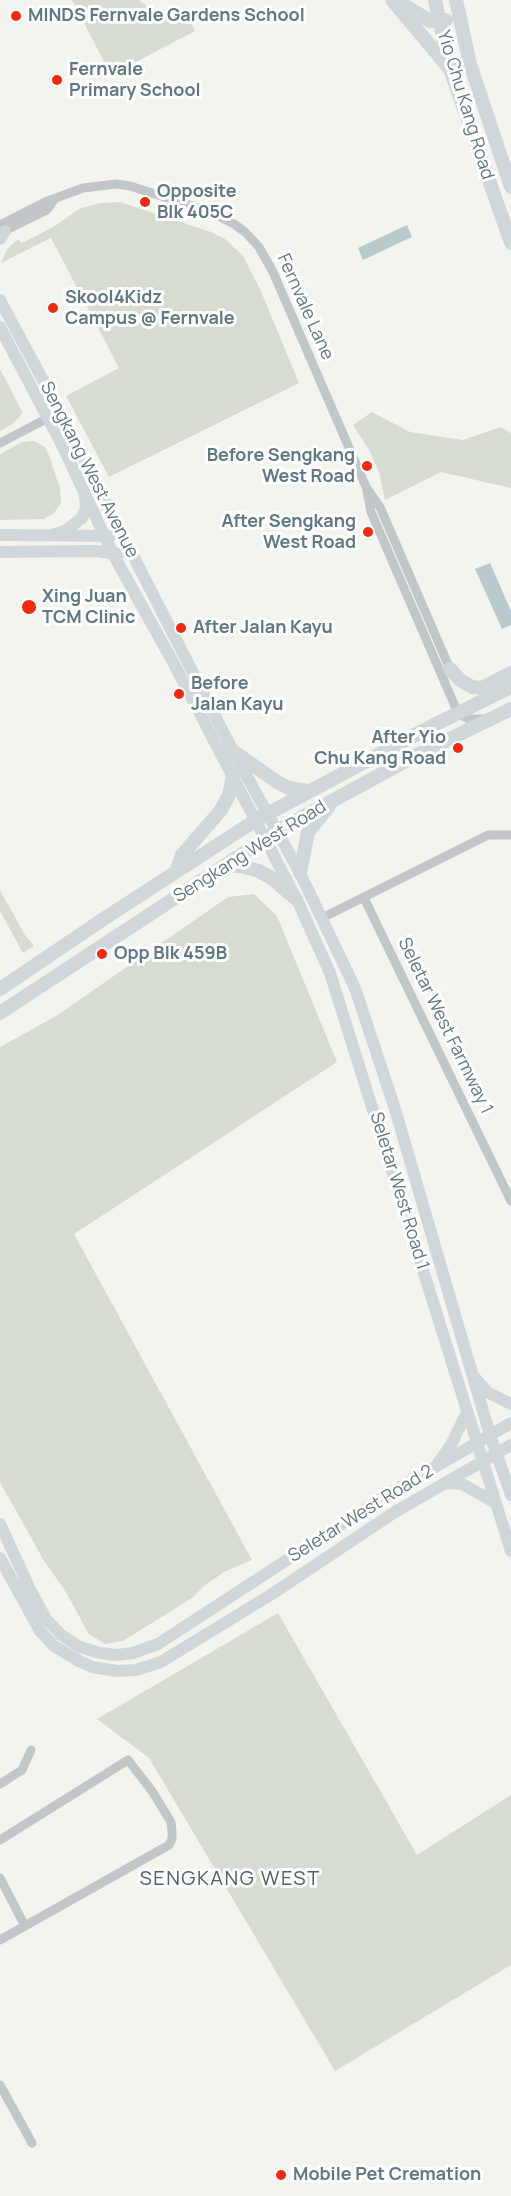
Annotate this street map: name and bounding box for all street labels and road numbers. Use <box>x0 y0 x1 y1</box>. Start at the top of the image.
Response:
street label: Yio Chu Kang Road <box>432 28 498 182</box>
street label: Fernvale Lane <box>272 251 338 363</box>
street label: Sengkang West Avenue <box>35 378 143 562</box>
street label: Sengkang West Road <box>170 796 330 908</box>
street label: Seletar West Farmway 1 <box>393 934 497 1118</box>
street label: Seletar West Road 1 <box>365 1110 433 1272</box>
street label: Seletar West Road 2 <box>285 1461 437 1567</box>

